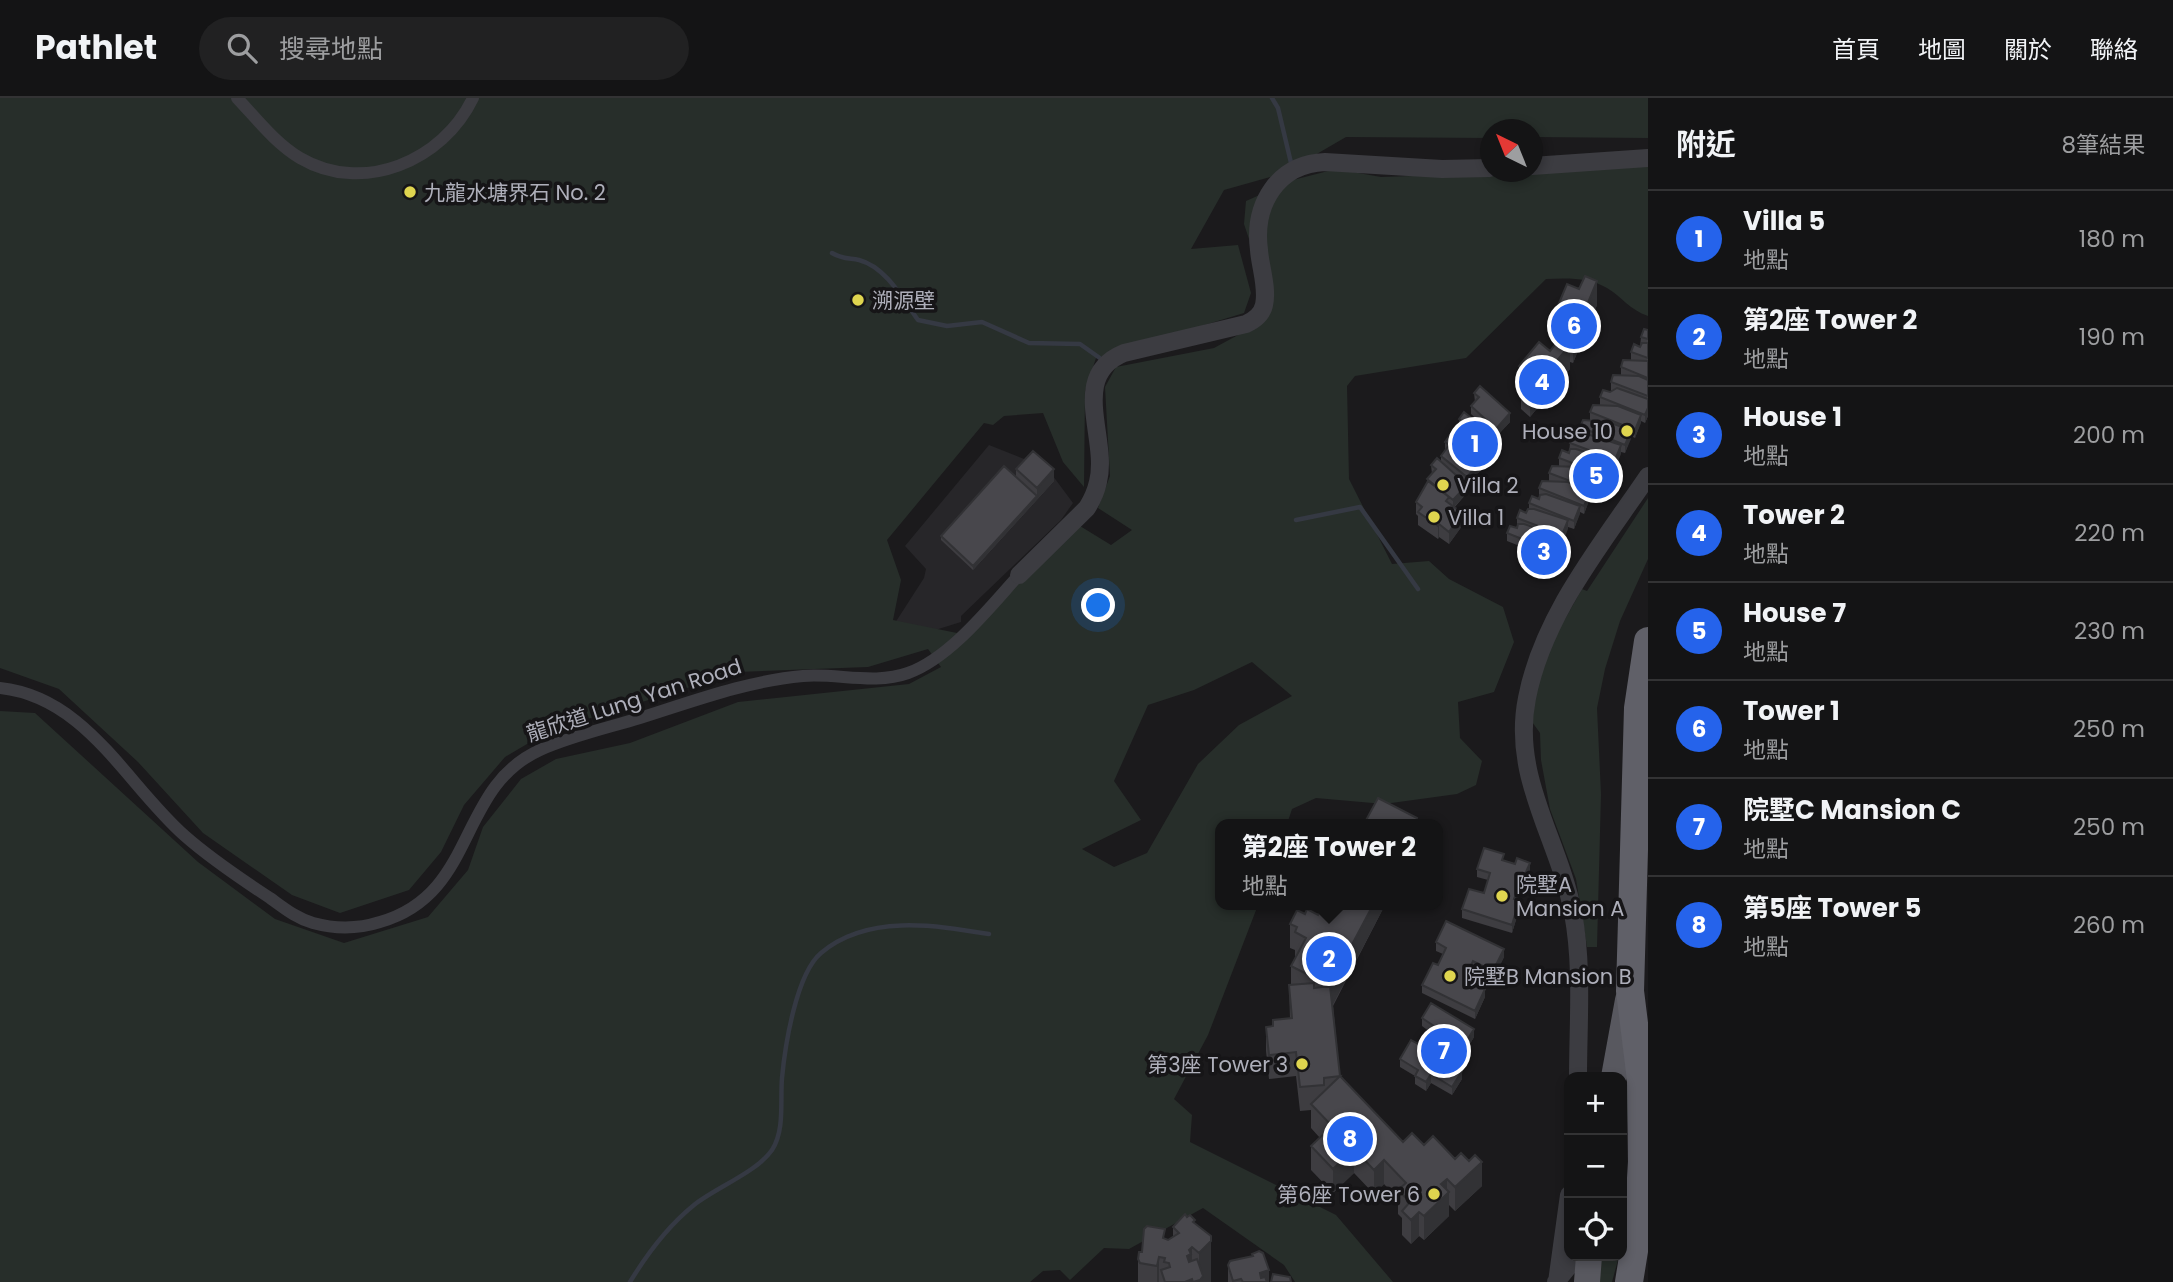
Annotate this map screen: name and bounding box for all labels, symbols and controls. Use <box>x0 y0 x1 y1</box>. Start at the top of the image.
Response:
search box <box>199 17 689 80</box>
text: Pathlet <box>35 24 157 71</box>
icon: search <box>223 29 261 67</box>
text: 搜尋地點 <box>279 31 383 67</box>
text: 首頁 <box>1832 33 1880 66</box>
text: 地圖 <box>1918 33 1966 66</box>
text: 關於 <box>2004 33 2052 66</box>
text: 聯絡 <box>2090 33 2138 66</box>
north arrow <box>1480 119 1543 182</box>
text: 附近 <box>1676 123 1736 166</box>
text: 8筆結果 <box>2061 129 2145 161</box>
place label: 九龍水塘界石 No. 2 <box>424 178 606 207</box>
marker: 九龍水塘界石 No. 2 <box>402 184 418 200</box>
text: Villa 5 <box>1743 203 1825 239</box>
text: 1 <box>1695 223 1703 255</box>
text: 180 m <box>2079 223 2145 255</box>
text: 地點 <box>1743 244 1789 276</box>
place label: 溯源壁 <box>872 286 935 315</box>
marker: 溯源壁 <box>850 292 866 308</box>
pin: 6 <box>1551 300 1597 352</box>
text: 第2座 Tower 2 <box>1743 302 1917 338</box>
text: 2 <box>1692 321 1706 353</box>
text: 190 m <box>2079 321 2145 353</box>
text: 地點 <box>1743 343 1789 375</box>
pin: 4 <box>1519 356 1565 408</box>
text: House 1 <box>1743 399 1842 435</box>
place label: House 10 <box>1522 417 1613 446</box>
pin: 1 <box>1452 418 1498 470</box>
text: 3 <box>1692 419 1706 451</box>
text: 200 m <box>2073 419 2145 451</box>
marker: House 10 <box>1619 423 1635 439</box>
text: 地點 <box>1743 440 1789 472</box>
pin: 5 <box>1573 450 1619 502</box>
place label: Villa 2 <box>1457 471 1519 500</box>
marker: Villa 2 <box>1435 477 1451 493</box>
text: Tower 2 <box>1743 497 1845 533</box>
place label: Villa 1 <box>1448 503 1504 532</box>
marker: Villa 1 <box>1426 509 1442 525</box>
text: 4 <box>1691 517 1707 549</box>
text: 220 m <box>2074 517 2145 549</box>
pin: 3 <box>1521 526 1567 578</box>
text: 地點 <box>1743 538 1789 570</box>
your location <box>1081 588 1115 622</box>
text: House 7 <box>1743 595 1846 631</box>
text: 5 <box>1692 615 1706 647</box>
text: 230 m <box>2074 615 2145 647</box>
text: 地點 <box>1743 636 1789 668</box>
street label: 龍欣道 Lung Yan Road <box>523 652 745 748</box>
text: Tower 1 <box>1743 693 1840 729</box>
text: 6 <box>1692 713 1706 745</box>
text: 250 m <box>2073 713 2145 745</box>
text: 地點 <box>1743 734 1789 766</box>
text: 院墅C Mansion C <box>1743 792 1961 828</box>
text: 7 <box>1693 811 1705 843</box>
text: 250 m <box>2073 811 2145 843</box>
popup <box>1215 819 1443 910</box>
text: 第2座 Tower 2 <box>1242 829 1416 865</box>
text: 地點 <box>1743 833 1789 865</box>
text: 地點 <box>1242 870 1288 902</box>
place label: 院墅A Mansion A <box>1516 870 1625 923</box>
marker: 院墅A Mansion A <box>1494 888 1510 904</box>
text: 第5座 Tower 5 <box>1743 890 1921 926</box>
text: 8 <box>1692 909 1706 941</box>
text: 260 m <box>2073 909 2145 941</box>
text: 地點 <box>1743 931 1789 963</box>
pin: 2 <box>1306 933 1352 985</box>
place label: 院墅B Mansion B <box>1464 962 1632 991</box>
marker: 院墅B Mansion B <box>1442 968 1458 984</box>
pin: 7 <box>1421 1025 1467 1077</box>
place label: 第3座 Tower 3 <box>1147 1050 1288 1079</box>
marker: 第3座 Tower 3 <box>1294 1056 1310 1072</box>
map controls <box>1564 1072 1627 1261</box>
button: + <box>1564 1072 1627 1135</box>
pin: 8 <box>1327 1113 1373 1165</box>
button: − <box>1564 1135 1627 1198</box>
place label: 第6座 Tower 6 <box>1277 1180 1420 1209</box>
marker: 第6座 Tower 6 <box>1426 1186 1442 1202</box>
button: locate <box>1564 1198 1627 1261</box>

